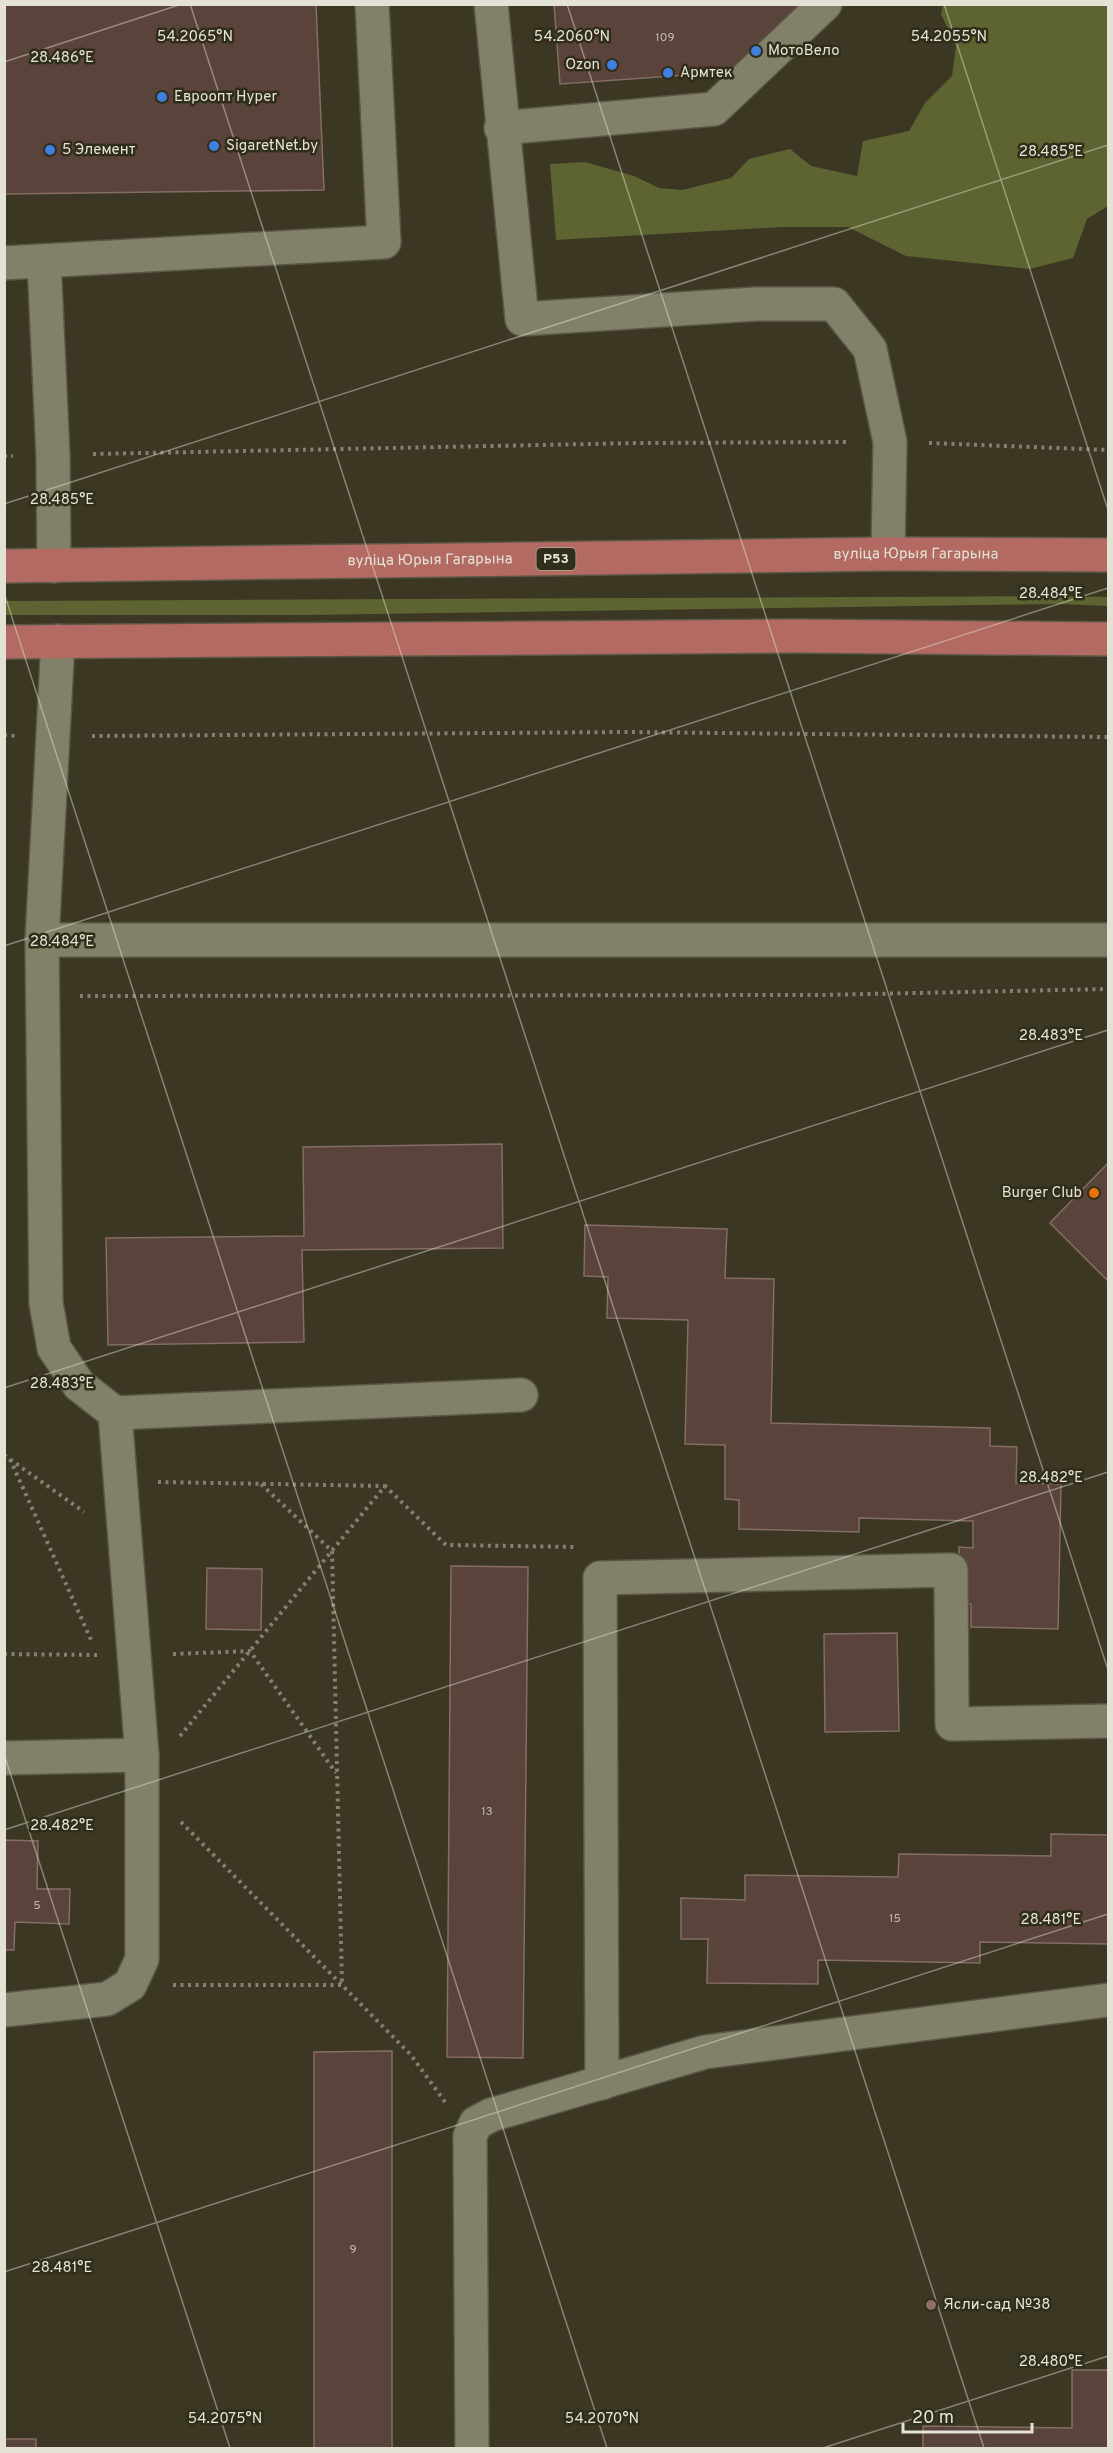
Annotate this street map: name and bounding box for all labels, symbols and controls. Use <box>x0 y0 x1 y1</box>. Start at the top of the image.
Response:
text: 54.2065°N <box>157 28 233 47</box>
text: 54.2060°N <box>534 28 610 47</box>
text: 54.2055°N <box>911 28 987 47</box>
house number: 109 <box>655 30 675 46</box>
place label: МотоВело <box>768 42 840 61</box>
marker: МотоВело <box>749 44 763 58</box>
text: 28.486°E <box>30 49 94 68</box>
place label: Ozon <box>565 56 600 75</box>
marker: Ozon <box>605 58 619 72</box>
place label: Армтек <box>680 64 733 83</box>
marker: Армтек <box>661 66 675 80</box>
place label: Евроопт Hyper <box>174 88 278 107</box>
marker: Евроопт Hyper <box>155 90 169 104</box>
place label: SigaretNet.by <box>226 137 318 156</box>
marker: SigaretNet.by <box>207 139 221 153</box>
place label: 5 Элемент <box>62 141 136 160</box>
marker: 5 Элемент <box>43 143 57 157</box>
text: 28.485°E <box>1019 143 1083 162</box>
text: 28.485°E <box>30 491 94 510</box>
street label: вуліца Юрыя Гагарына <box>833 544 999 564</box>
road number: Р53 <box>536 548 576 570</box>
street label: вуліца Юрыя Гагарына <box>347 550 513 571</box>
text: 28.484°E <box>1019 585 1083 604</box>
text: 28.484°E <box>30 933 94 952</box>
text: 28.483°E <box>1019 1027 1083 1046</box>
place label: Burger Club <box>1002 1184 1082 1203</box>
marker: Burger Club <box>1087 1186 1101 1200</box>
text: 28.483°E <box>30 1375 94 1394</box>
text: 28.482°E <box>1019 1469 1083 1488</box>
house number: 13 <box>481 1804 493 1820</box>
text: 28.482°E <box>30 1817 94 1836</box>
house number: 5 <box>33 1898 41 1914</box>
house number: 15 <box>889 1911 901 1927</box>
text: 28.481°E <box>1021 1911 1081 1930</box>
house number: 9 <box>349 2242 357 2258</box>
text: 28.481°E <box>32 2259 92 2278</box>
place label: Ясли-сад №38 <box>943 2296 1050 2315</box>
marker: Ясли-сад №38 <box>924 2298 938 2312</box>
text: 28.480°E <box>1019 2353 1083 2372</box>
scale bar <box>903 2396 1032 2434</box>
text: 20 m <box>912 2407 954 2430</box>
text: 54.2075°N <box>188 2410 262 2429</box>
text: 54.2070°N <box>565 2410 639 2429</box>

